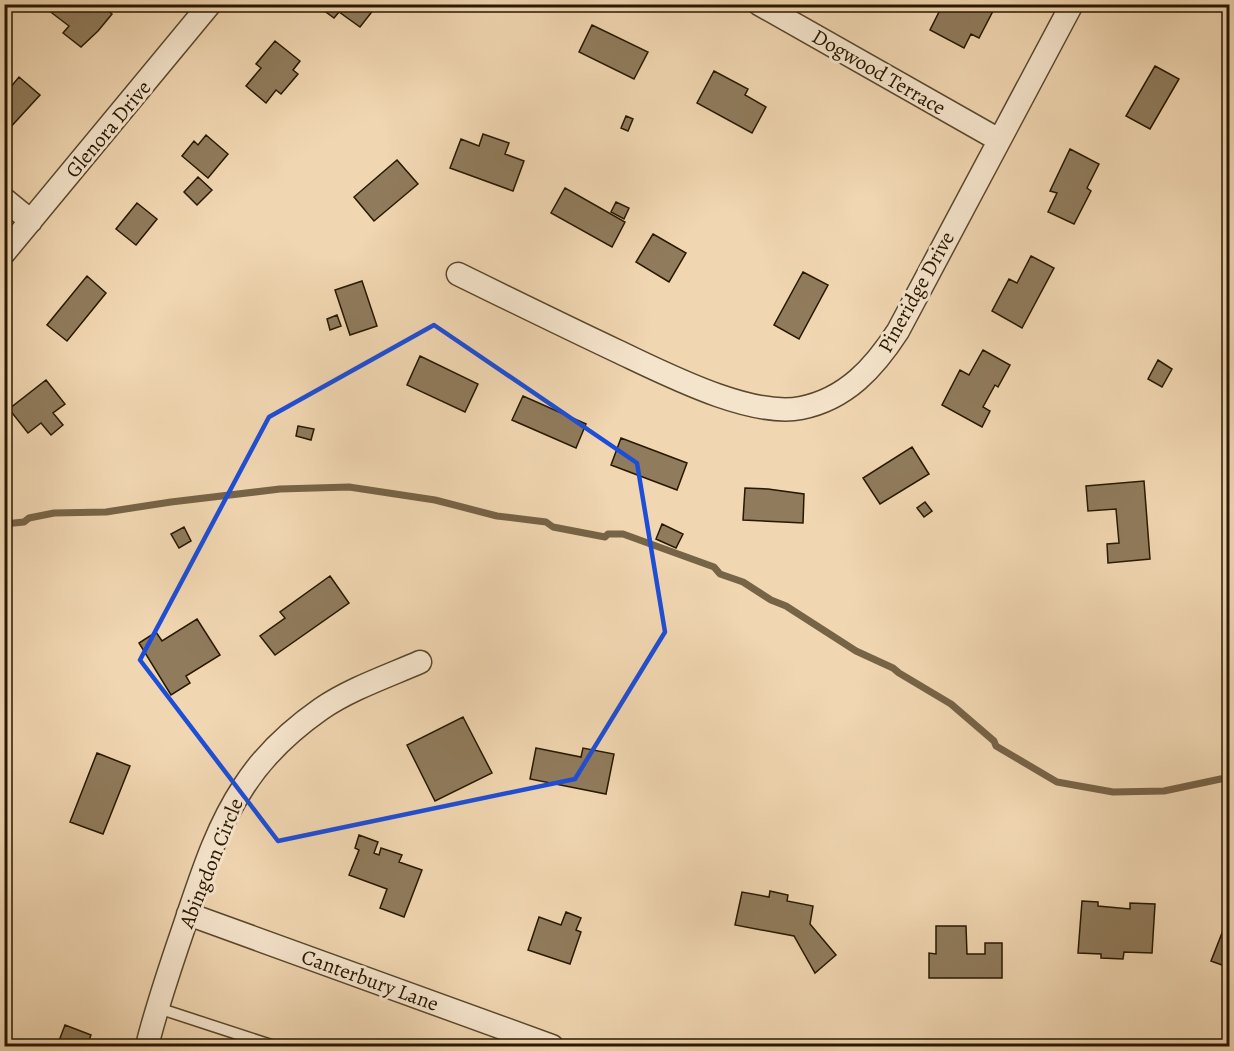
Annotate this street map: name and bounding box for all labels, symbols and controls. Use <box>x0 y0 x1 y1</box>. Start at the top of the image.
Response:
street label: Dogwood Terrace <box>807 22 951 122</box>
street label: Glenora Drive <box>59 74 157 184</box>
street label: Pineridge Drive <box>871 226 961 358</box>
street label: Abingdon Circle <box>172 794 250 933</box>
street label: Canterbury Lane <box>298 942 442 1018</box>

